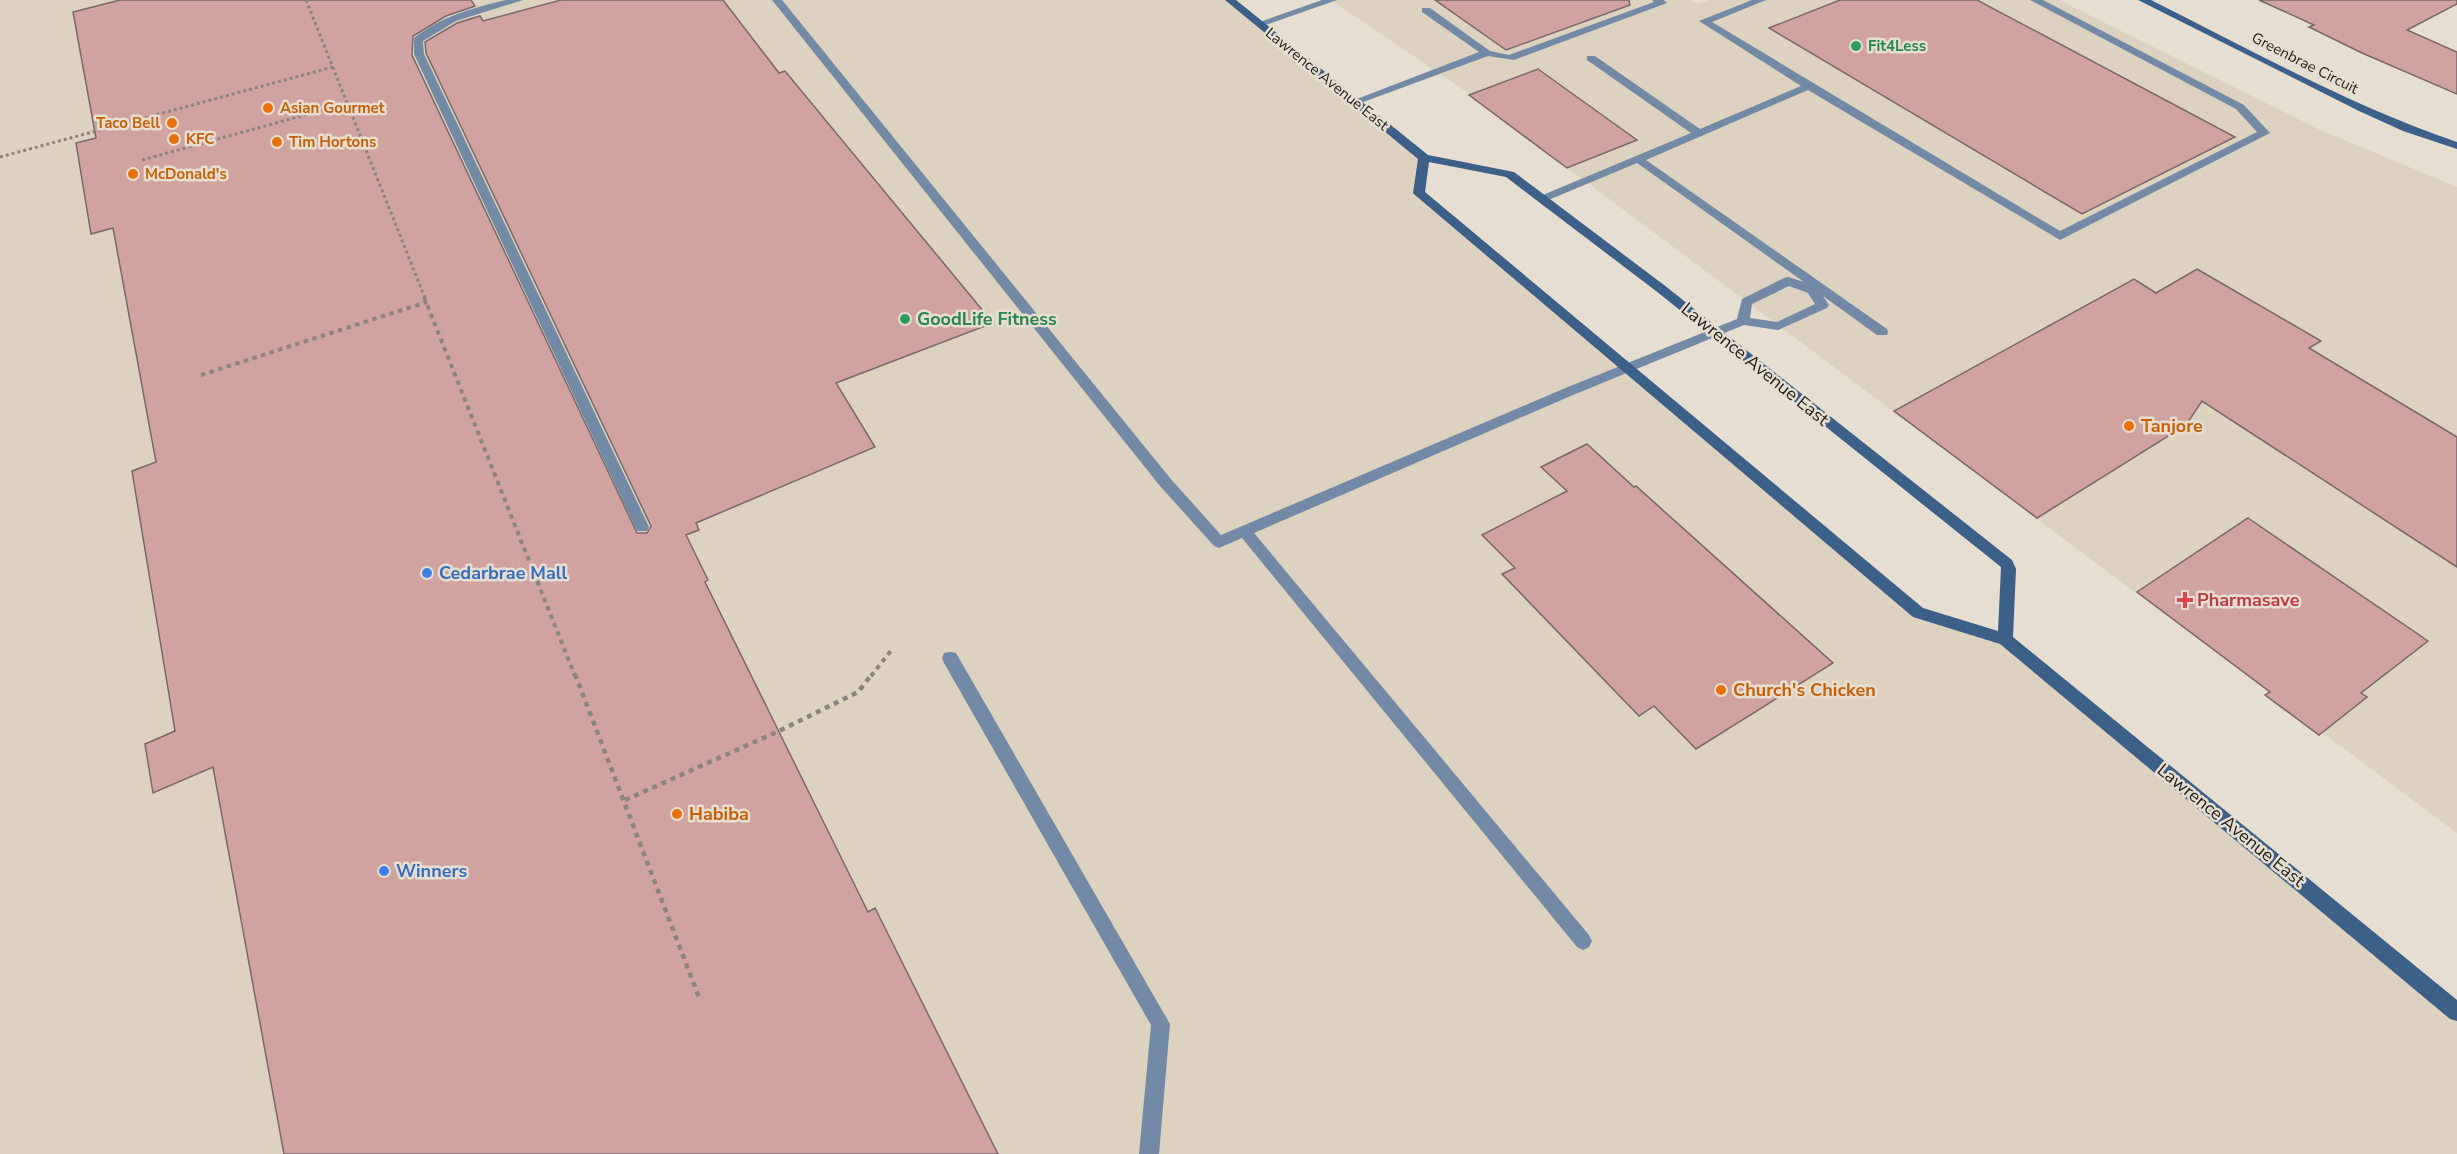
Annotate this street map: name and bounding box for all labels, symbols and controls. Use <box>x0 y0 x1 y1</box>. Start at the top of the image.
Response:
street label: Lawrence Avenue East <box>1261 23 1393 135</box>
street label: Greenbrae Circuit <box>2248 27 2363 99</box>
place label: Fit4Less <box>1868 36 1926 56</box>
marker: Fit4Less <box>1849 39 1863 53</box>
place label: Asian Gourmet <box>280 98 385 118</box>
marker: Asian Gourmet <box>261 101 275 115</box>
place label: Taco Bell <box>96 113 160 133</box>
marker: Taco Bell <box>165 116 179 130</box>
place label: KFC <box>186 129 214 149</box>
marker: KFC <box>167 132 181 146</box>
place label: Tim Hortons <box>289 132 376 152</box>
marker: Tim Hortons <box>270 135 284 149</box>
place label: McDonald's <box>145 164 227 184</box>
marker: McDonald's <box>126 167 140 181</box>
street label: Lawrence Avenue East <box>1676 297 1834 432</box>
place label: GoodLife Fitness <box>917 307 1057 331</box>
marker: GoodLife Fitness <box>898 312 912 326</box>
place label: Tanjore <box>2141 414 2203 438</box>
marker: Tanjore <box>2122 419 2136 433</box>
place label: Cedarbrae Mall <box>439 561 567 585</box>
marker: Cedarbrae Mall <box>420 566 434 580</box>
place label: Pharmasave <box>2197 588 2300 612</box>
marker: Pharmasave <box>2178 593 2192 607</box>
place label: Church's Chicken <box>1733 678 1876 702</box>
marker: Church's Chicken <box>1714 683 1728 697</box>
street label: Lawrence Avenue East <box>2152 758 2310 893</box>
place label: Habiba <box>689 802 749 826</box>
marker: Habiba <box>670 807 684 821</box>
place label: Winners <box>396 859 467 883</box>
marker: Winners <box>377 864 391 878</box>

